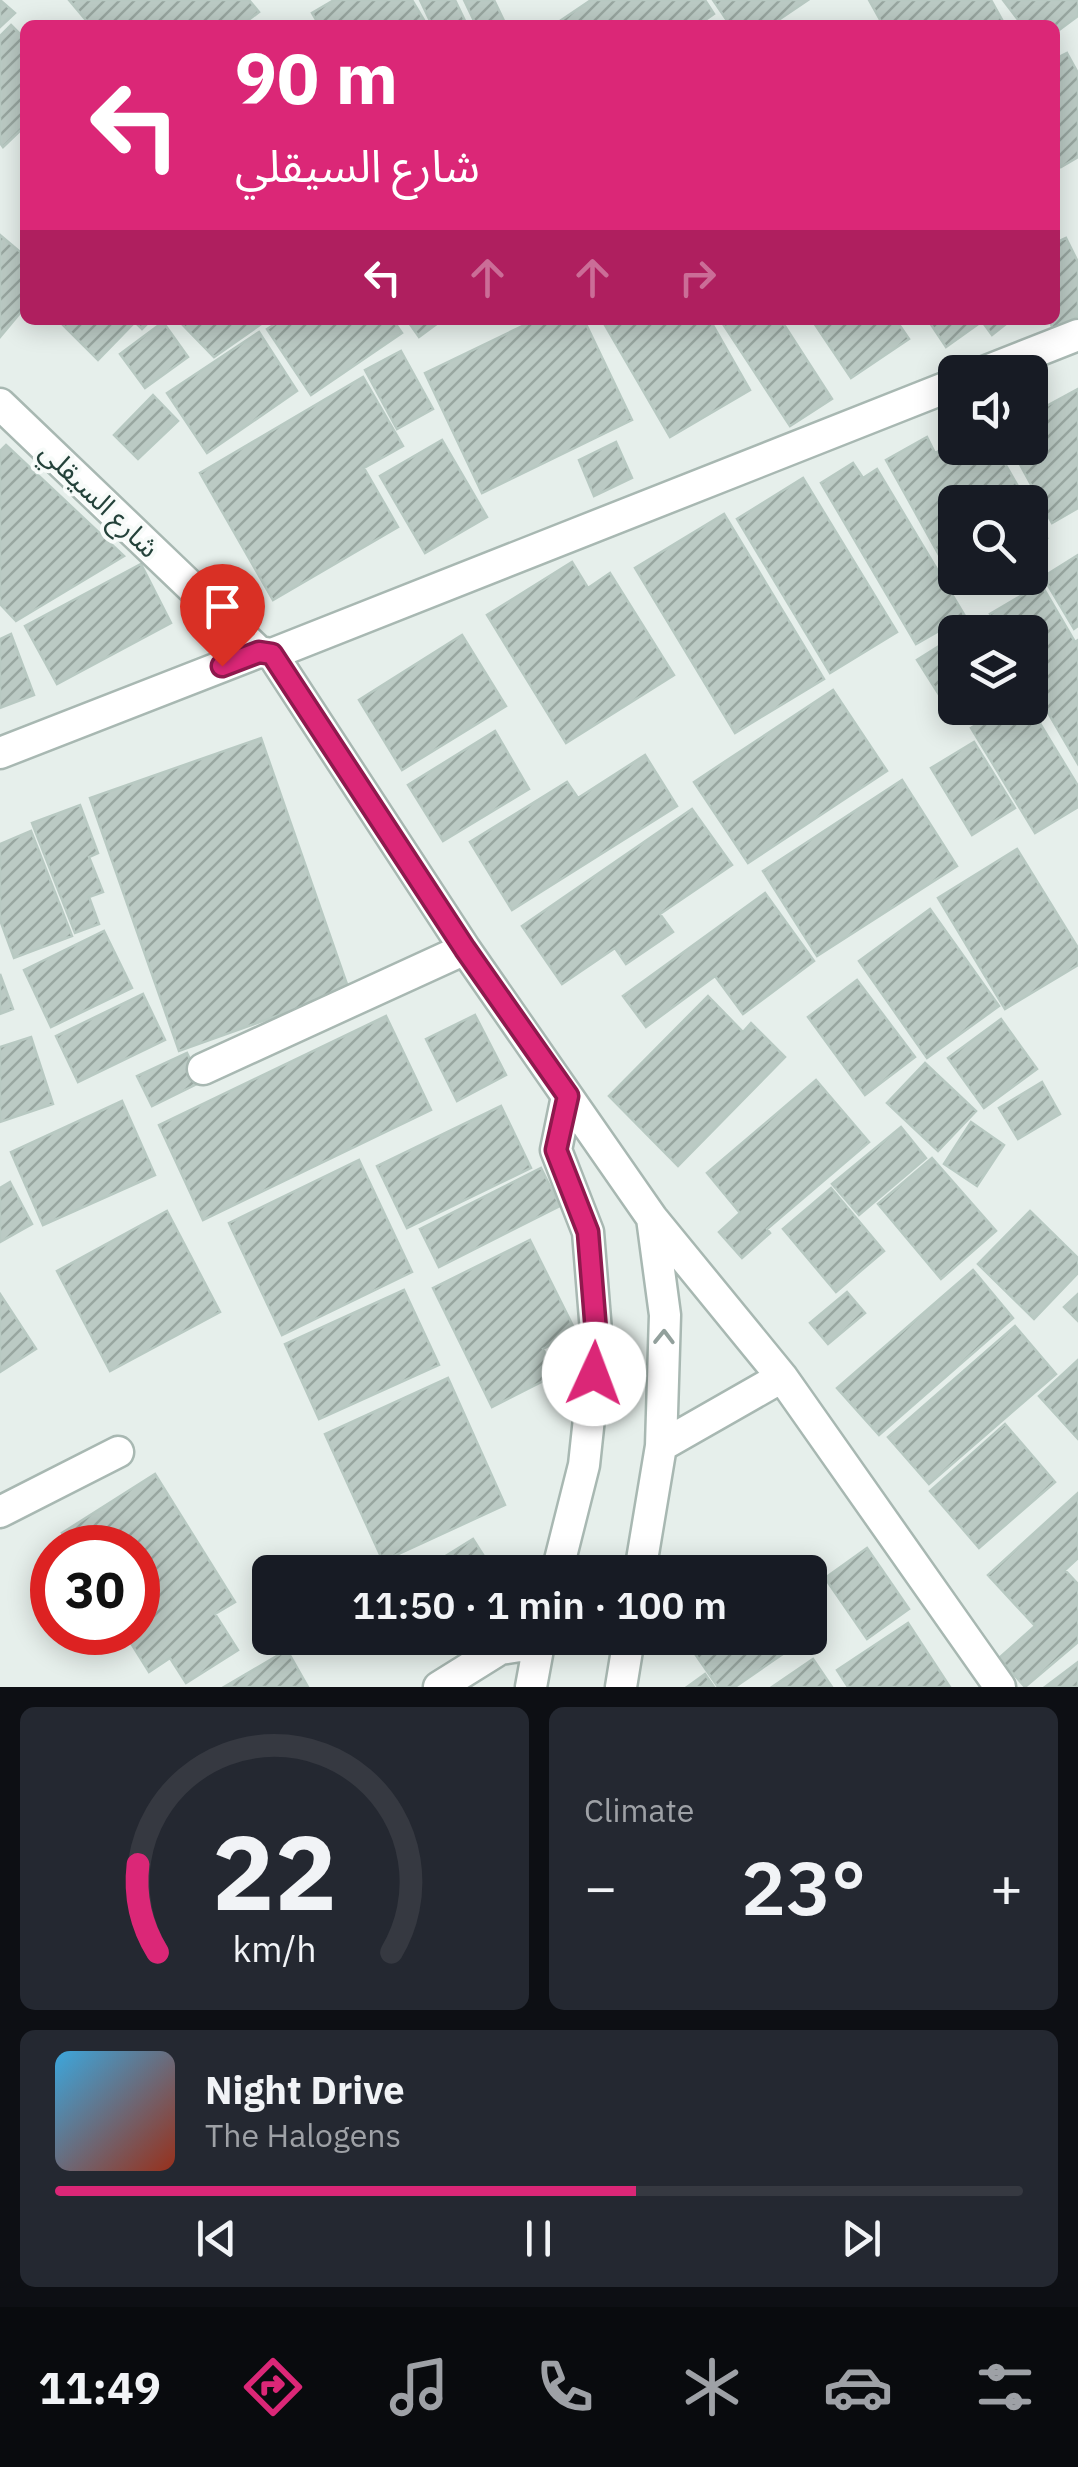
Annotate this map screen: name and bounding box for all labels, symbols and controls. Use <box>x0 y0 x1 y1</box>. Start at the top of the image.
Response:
text: 90 m <box>235 32 398 123</box>
icon: left <box>70 60 200 190</box>
text: شارع السيقلي <box>235 136 480 194</box>
icon: left <box>355 250 410 305</box>
icon: ahead <box>460 250 515 305</box>
icon: ahead <box>565 250 620 305</box>
icon: right <box>670 250 725 305</box>
map controls <box>938 355 1048 725</box>
button: sound <box>938 355 1048 465</box>
street label: شارع السيقلي <box>30 433 168 568</box>
button: search <box>938 485 1048 595</box>
pin <box>180 564 265 667</box>
icon: arrive <box>195 579 250 634</box>
button: layers <box>938 615 1048 725</box>
position arrow <box>542 1322 646 1426</box>
one-way arrow <box>654 1328 675 1344</box>
speed limit sign: 30 <box>30 1525 160 1655</box>
text: 11:50 · 1 min · 100 m <box>352 1580 727 1629</box>
text: Climate <box>584 1789 694 1831</box>
text: 22 <box>212 1803 337 1939</box>
text: 23° <box>741 1838 866 1936</box>
text: − <box>584 1851 617 1922</box>
text: + <box>990 1851 1023 1922</box>
text: km/h <box>232 1925 317 1972</box>
text: Night Drive <box>205 2065 405 2114</box>
text: The Halogens <box>205 2114 401 2156</box>
icon: previous <box>189 2211 244 2266</box>
icon: pause <box>511 2211 566 2266</box>
icon: next <box>834 2211 889 2266</box>
icon: directions <box>238 2352 308 2422</box>
icon: music <box>384 2352 454 2422</box>
icon: phone <box>530 2352 600 2422</box>
icon: climate <box>677 2352 747 2422</box>
icon: car <box>823 2352 893 2422</box>
icon: filters <box>970 2352 1040 2422</box>
text: 11:49 <box>38 2358 161 2416</box>

